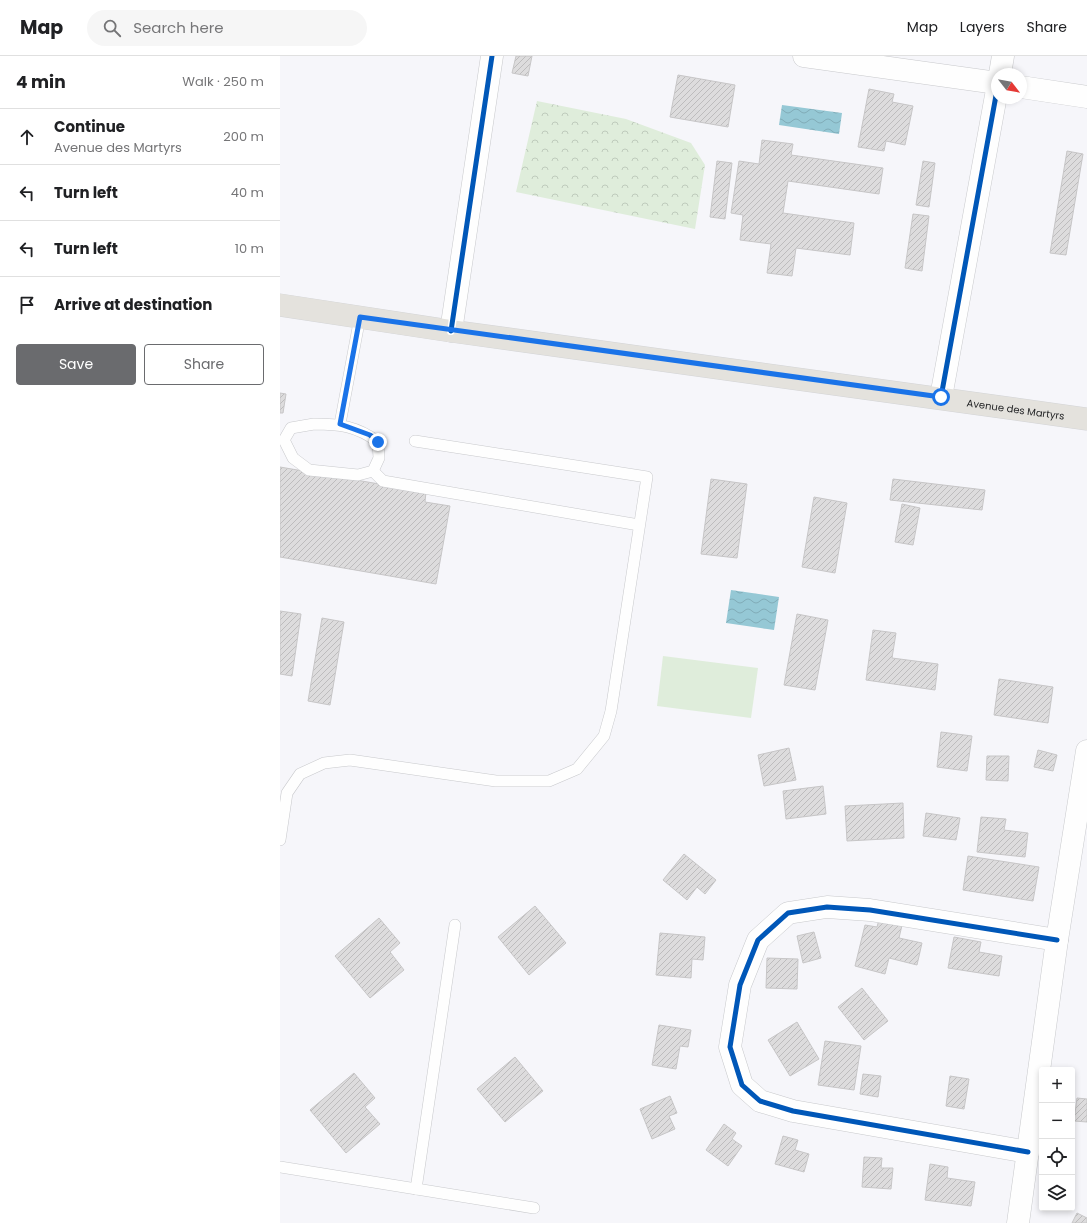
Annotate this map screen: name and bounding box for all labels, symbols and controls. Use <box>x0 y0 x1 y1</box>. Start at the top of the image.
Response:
search box <box>87 10 367 46</box>
text: Map <box>20 14 63 41</box>
icon: search <box>101 17 123 39</box>
text: Search here <box>133 17 224 38</box>
text: Map <box>907 17 938 37</box>
text: Layers <box>960 17 1004 37</box>
text: Share <box>1026 17 1067 37</box>
north arrow <box>991 68 1027 104</box>
text: 4 min <box>16 70 66 94</box>
text: Walk · 250 m <box>182 72 264 91</box>
text: Continue <box>54 116 125 137</box>
icon: ahead <box>16 126 38 148</box>
text: 200 m <box>223 127 264 146</box>
text: Avenue des Martyrs <box>54 138 182 157</box>
icon: left <box>16 182 38 204</box>
text: Turn left <box>54 182 118 203</box>
text: 40 m <box>231 183 264 202</box>
icon: left <box>16 238 38 260</box>
text: Turn left <box>54 238 118 259</box>
text: 10 m <box>235 239 264 258</box>
icon: arrive <box>16 294 38 316</box>
text: Arrive at destination <box>54 294 212 315</box>
button: Save <box>16 344 136 385</box>
button: Share <box>144 344 264 385</box>
route start <box>932 388 950 406</box>
street label: Avenue des Martyrs <box>966 395 1065 424</box>
route end <box>369 433 387 451</box>
map controls <box>1039 1067 1075 1211</box>
button: + <box>1039 1067 1075 1103</box>
button: − <box>1039 1103 1075 1139</box>
button: locate <box>1039 1139 1075 1175</box>
button: layers <box>1039 1175 1075 1211</box>

